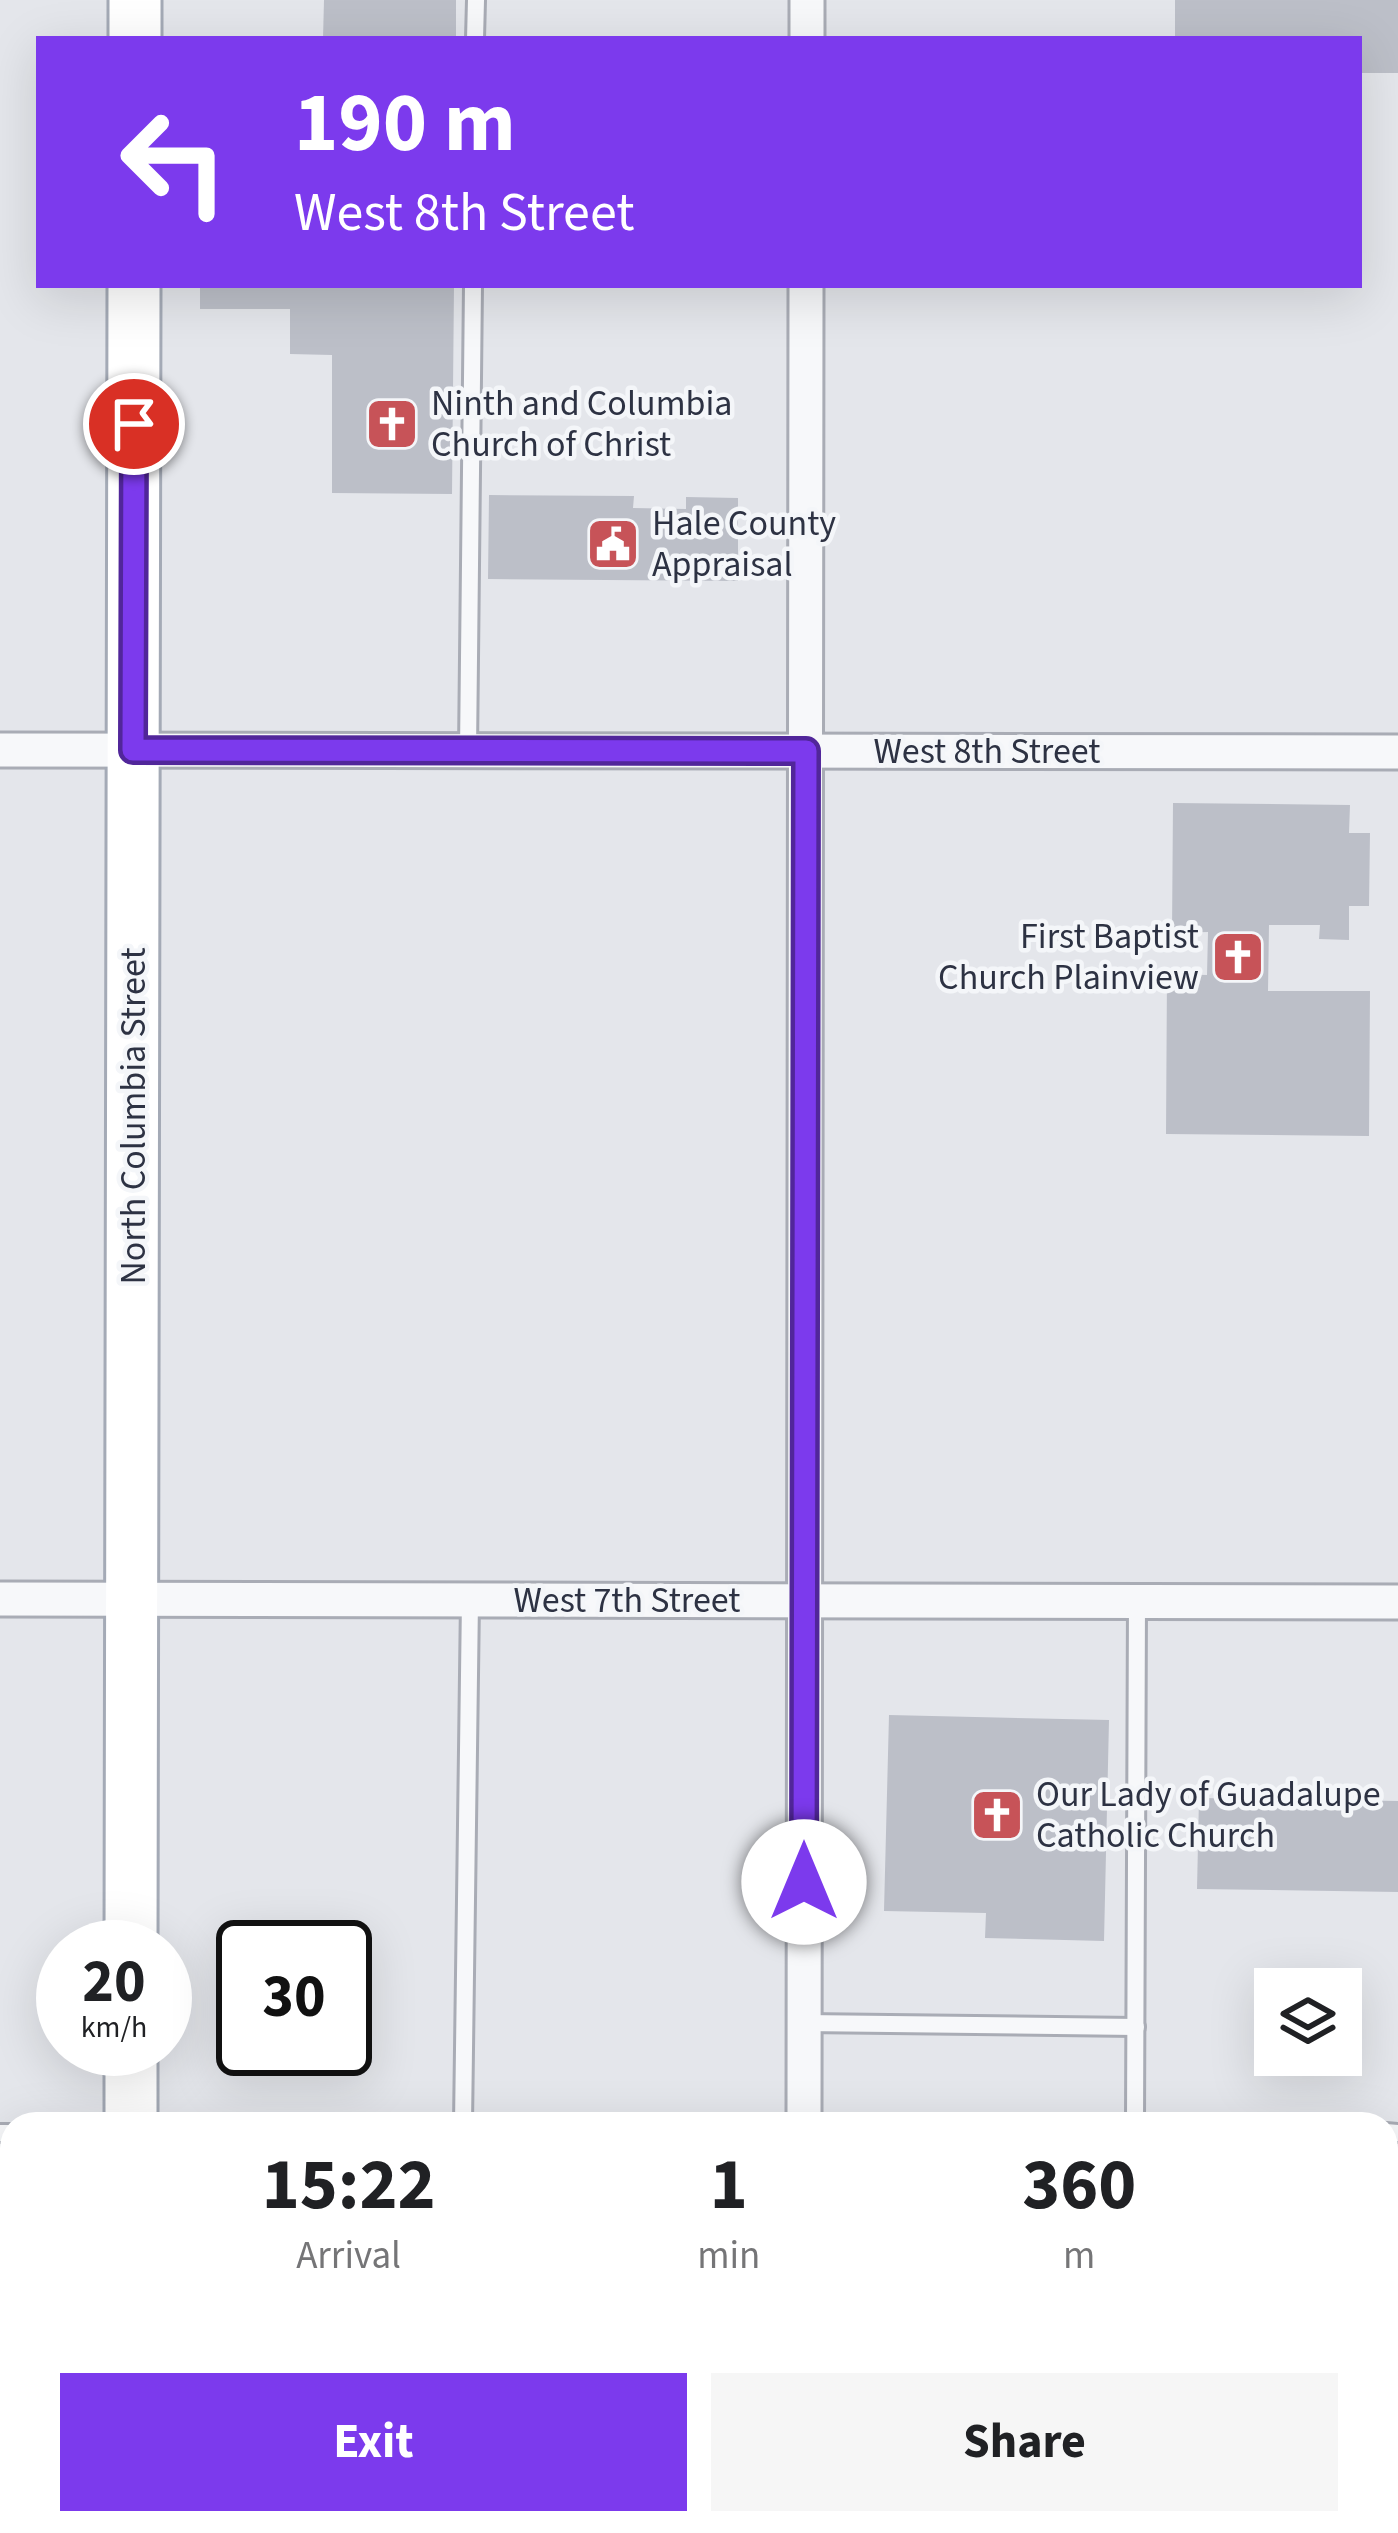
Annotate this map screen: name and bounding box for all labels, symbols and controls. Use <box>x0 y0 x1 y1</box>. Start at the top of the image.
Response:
text: 190 m <box>294 64 516 184</box>
icon: left <box>96 84 252 240</box>
text: West 8th Street <box>294 175 634 252</box>
pin <box>83 373 185 475</box>
place label: Ninth and Columbia Church of Christ <box>431 378 732 470</box>
icon: arrive <box>101 391 167 457</box>
church icon: Ninth and Columbia Church of Christ <box>364 396 420 452</box>
place label: Hale County Appraisal <box>652 498 836 590</box>
public building icon: Hale County Appraisal <box>585 516 641 572</box>
street label: West 8th Street <box>874 726 1100 777</box>
place label: First Baptist Church Plainview <box>938 911 1199 1003</box>
church icon: First Baptist Church Plainview <box>1210 929 1266 985</box>
street label: North Columbia Street <box>108 947 159 1285</box>
street label: West 7th Street <box>514 1575 740 1626</box>
place label: Our Lady of Guadalupe Catholic Church <box>1036 1769 1381 1861</box>
church icon: Our Lady of Guadalupe Catholic Church <box>969 1787 1025 1843</box>
position arrow <box>741 1819 867 1945</box>
speed limit sign: 30 <box>216 1920 372 2076</box>
text: 20 <box>82 1940 146 2025</box>
map controls <box>1254 1968 1362 2076</box>
button: layers <box>1254 1968 1362 2076</box>
text: km/h <box>81 2006 147 2049</box>
text: 15:22 <box>262 2134 435 2237</box>
text: 1 <box>710 2134 748 2237</box>
text: 360 <box>1022 2134 1136 2237</box>
text: Arrival <box>296 2228 401 2284</box>
text: min <box>697 2228 760 2284</box>
text: m <box>1063 2228 1095 2284</box>
button: Exit <box>60 2373 687 2511</box>
button: Share <box>711 2373 1338 2511</box>

